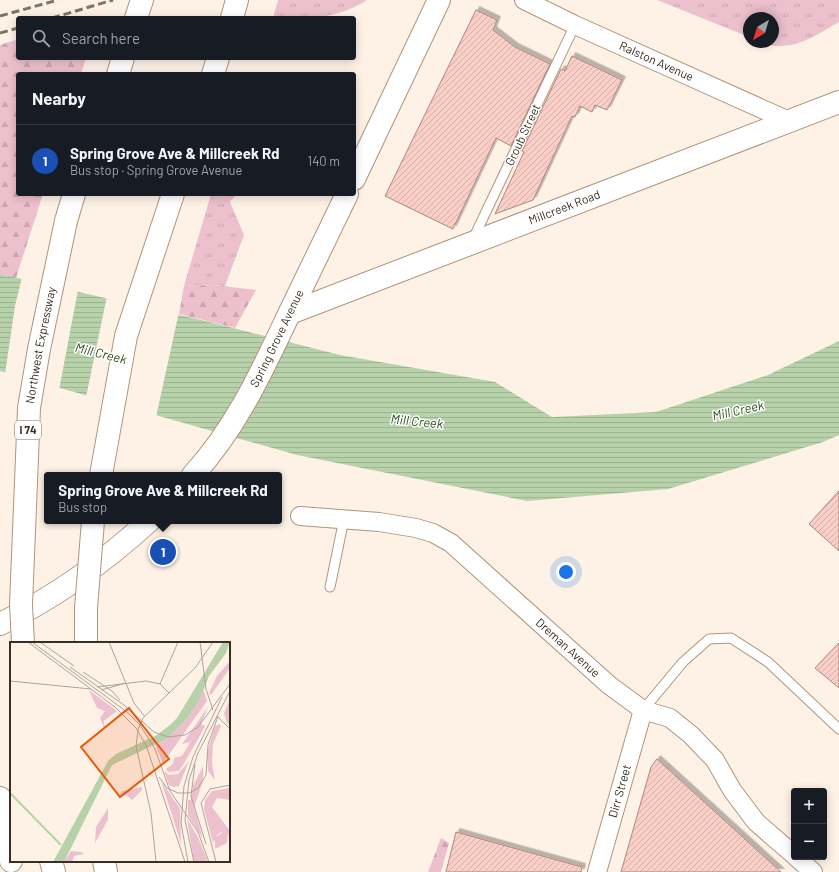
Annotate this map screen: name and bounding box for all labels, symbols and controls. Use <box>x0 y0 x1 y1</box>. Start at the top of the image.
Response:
north arrow <box>743 12 779 48</box>
search box <box>16 16 356 60</box>
icon: search <box>30 27 52 49</box>
text: Search here <box>62 29 140 47</box>
street label: Ralston Avenue <box>618 38 696 83</box>
text: Nearby <box>32 88 86 108</box>
street label: Groub Street <box>502 102 542 168</box>
text: Spring Grove Ave & Millcreek Rd <box>70 144 280 162</box>
text: 1 <box>43 153 47 169</box>
text: 140 m <box>308 153 340 169</box>
text: Bus stop · Spring Grove Avenue <box>70 162 242 178</box>
street label: Millcreek Road <box>526 187 602 227</box>
street label: Northwest Expressway <box>22 285 58 405</box>
street label: Spring Grove Avenue <box>246 287 306 389</box>
water label: Mill Creek <box>74 339 129 367</box>
water label: Mill Creek <box>711 396 766 424</box>
water label: Mill Creek <box>390 410 445 432</box>
road number: I 74 <box>15 421 41 439</box>
popup <box>44 472 282 524</box>
text: Spring Grove Ave & Millcreek Rd <box>58 481 268 499</box>
text: Bus stop <box>58 499 107 515</box>
pin: 1 <box>150 537 176 567</box>
your location <box>556 562 576 582</box>
street label: Dreman Avenue <box>534 615 603 680</box>
inset map <box>10 642 230 862</box>
street label: Dirr Street <box>605 763 633 819</box>
map controls <box>791 788 827 860</box>
button: + <box>791 788 827 824</box>
button: − <box>791 824 827 860</box>

